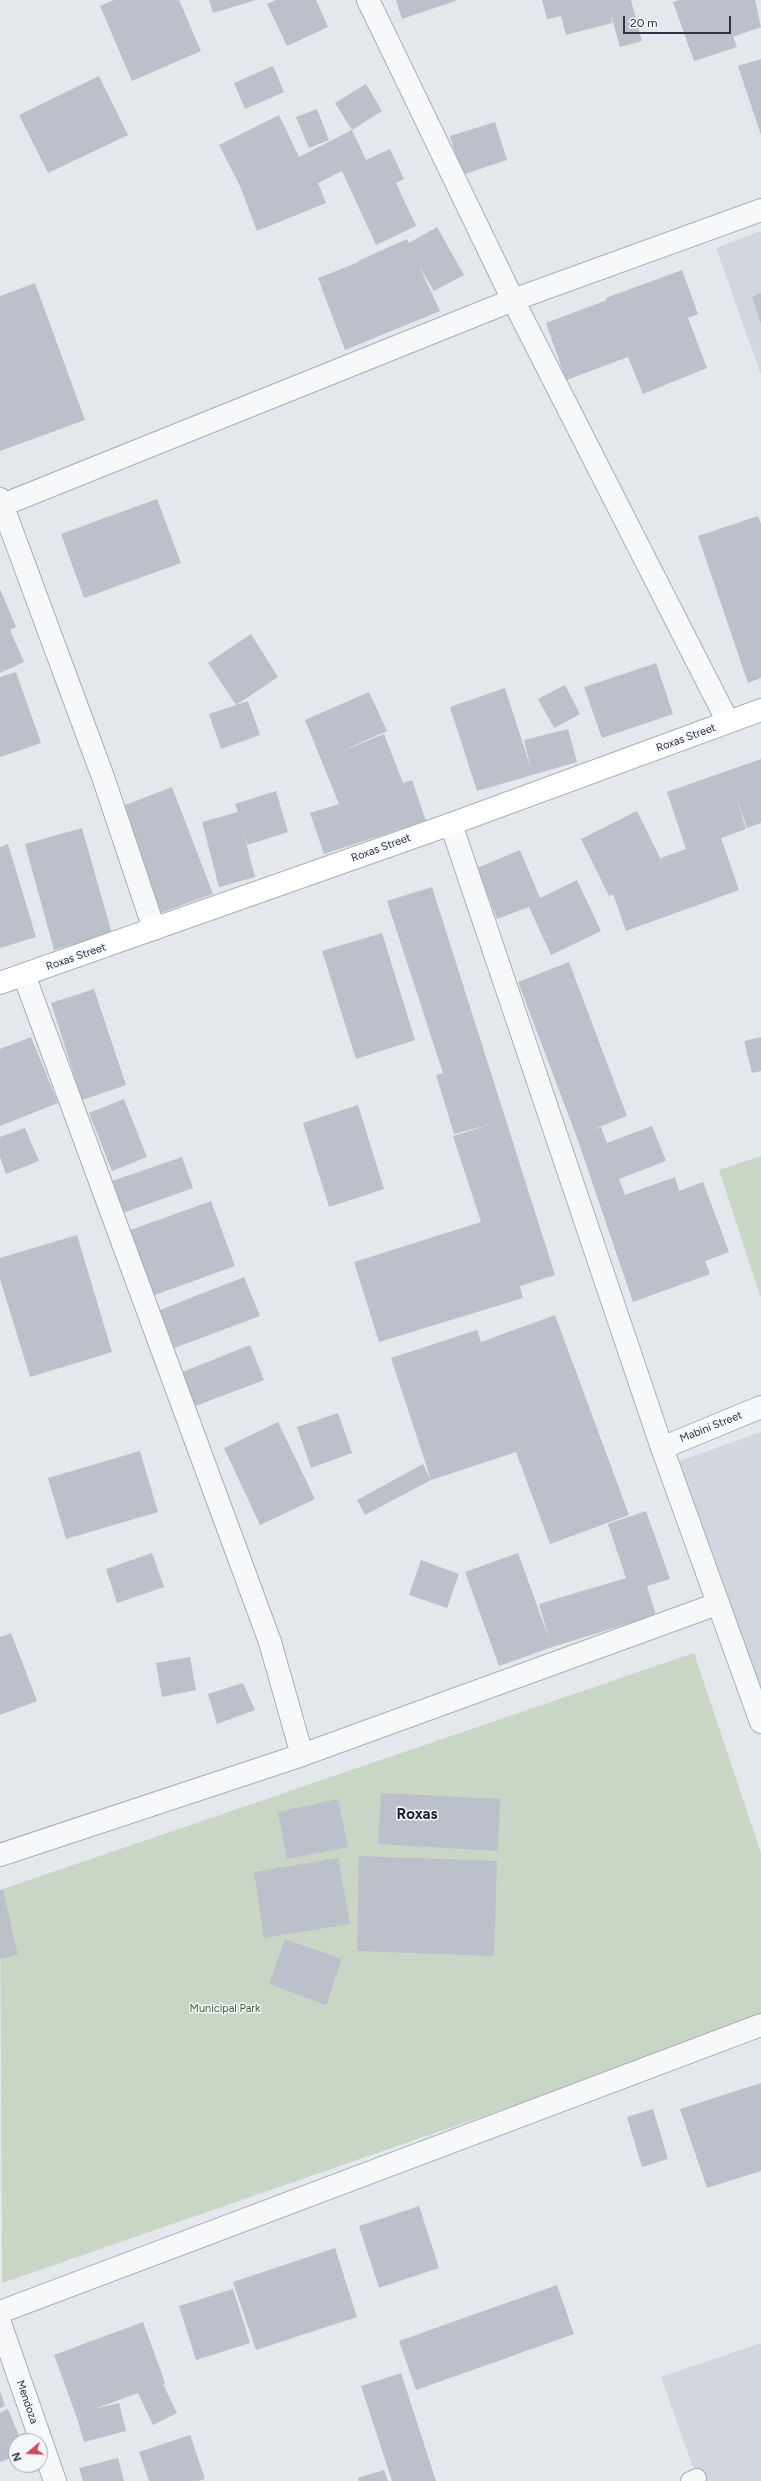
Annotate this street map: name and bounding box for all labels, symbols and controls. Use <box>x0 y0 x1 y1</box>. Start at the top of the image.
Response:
scale bar <box>625 8 733 34</box>
text: 20 m <box>630 16 658 30</box>
street label: Roxas Street <box>654 721 718 755</box>
street label: Roxas Street <box>349 831 413 865</box>
street label: Roxas Street <box>44 941 108 973</box>
street label: Mabini Street <box>678 1408 744 1446</box>
district label: Roxas <box>397 1806 437 1824</box>
park label: Municipal Park <box>190 2002 260 2016</box>
street label: Mendoza <box>13 2378 41 2426</box>
north arrow <box>8 2433 48 2473</box>
text: N <box>10 2451 25 2463</box>

